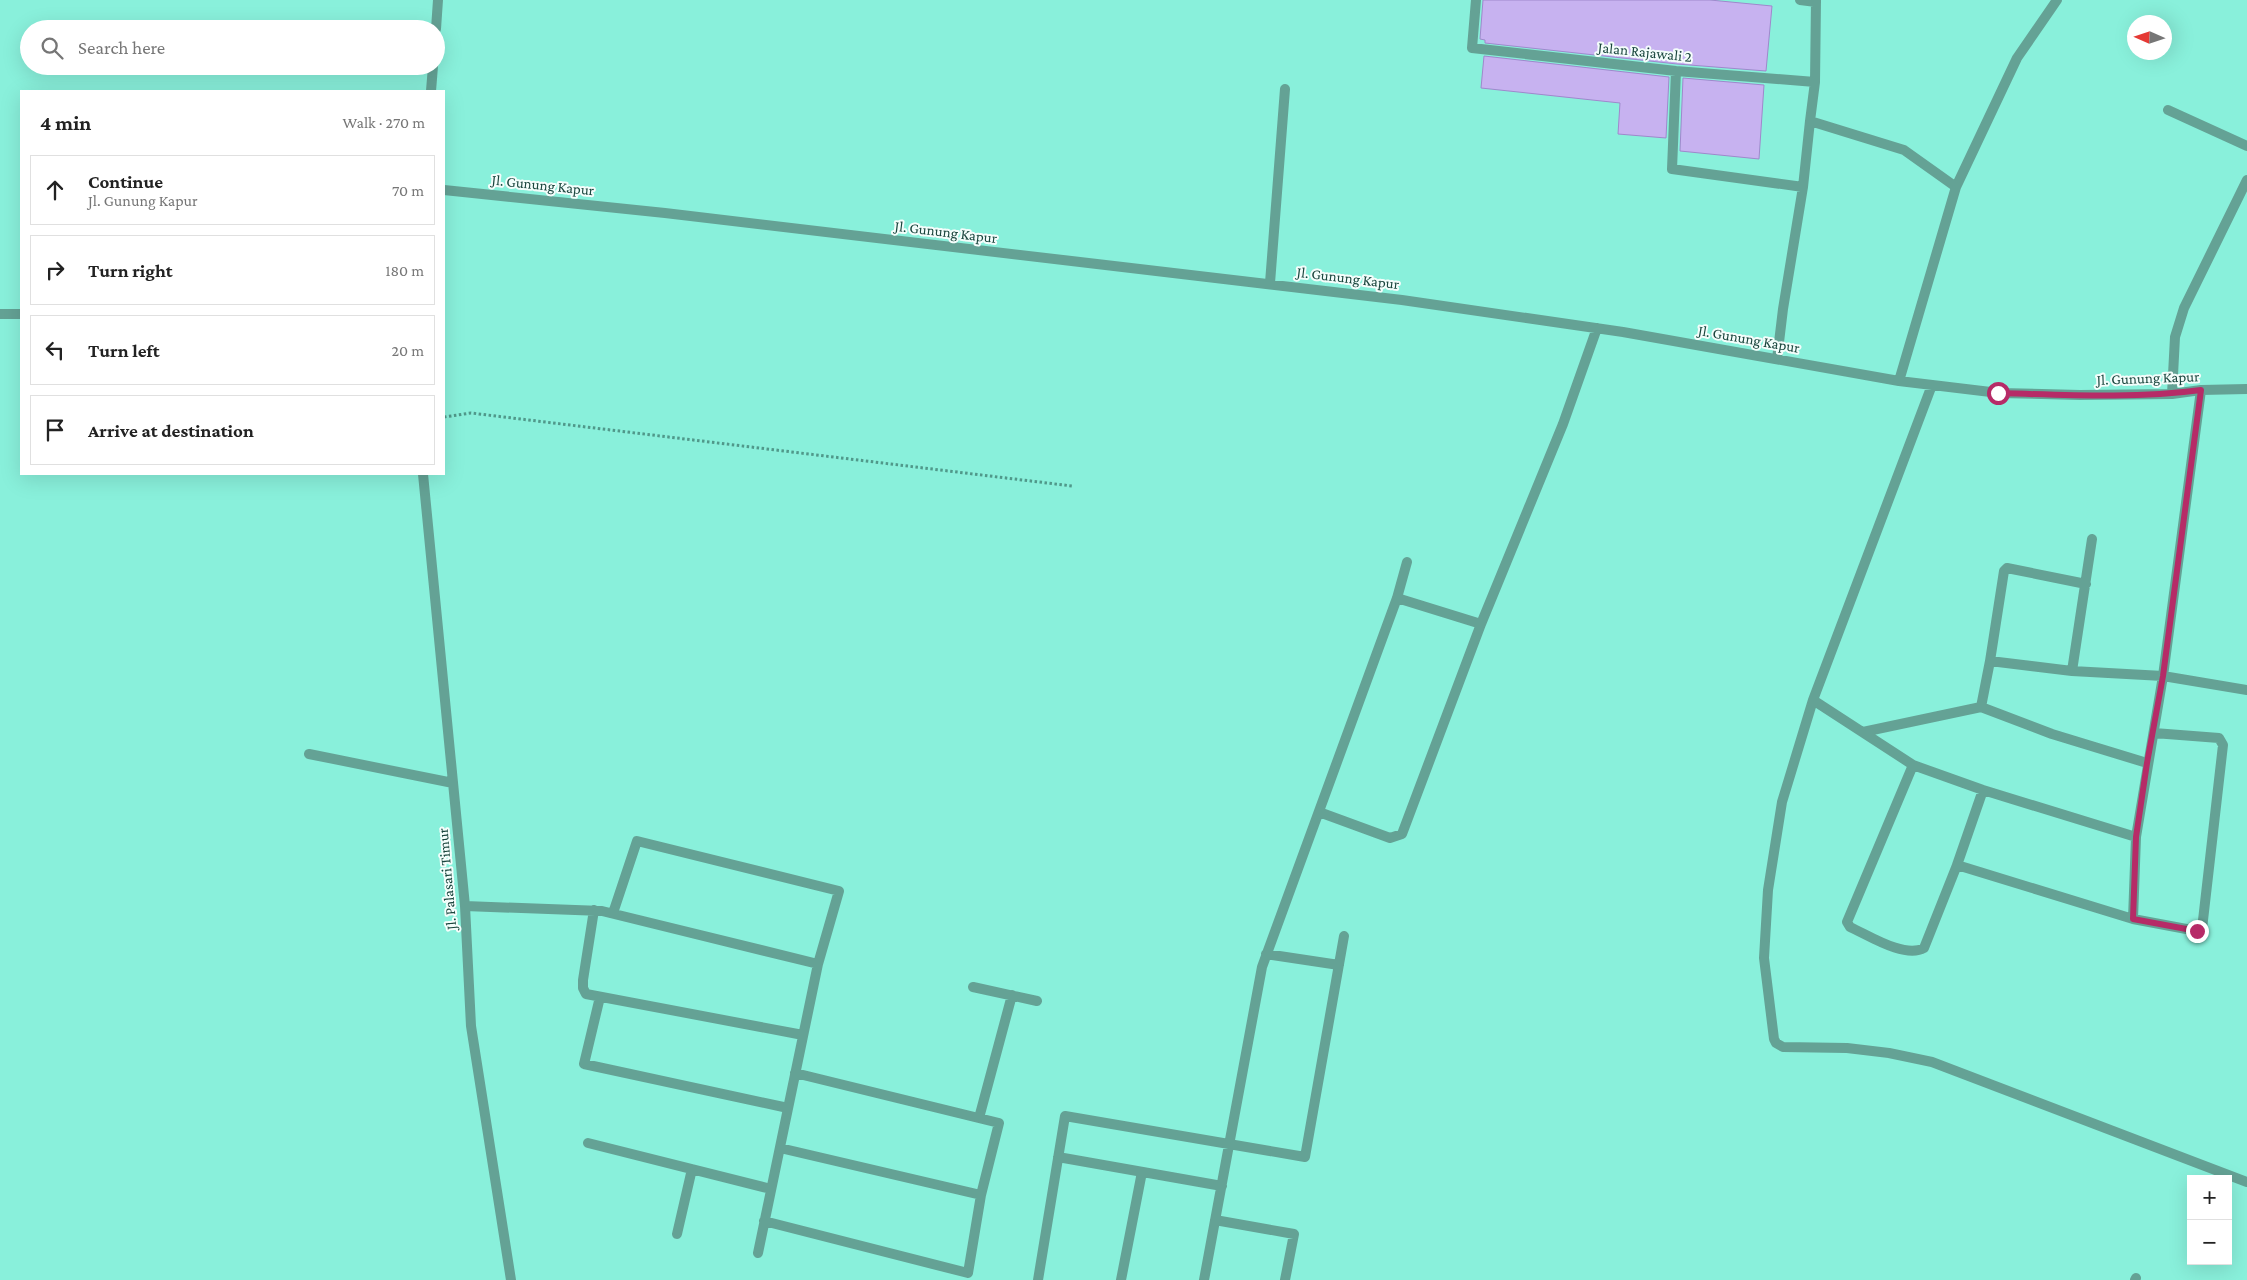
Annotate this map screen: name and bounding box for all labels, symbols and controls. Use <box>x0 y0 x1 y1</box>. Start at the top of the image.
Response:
north arrow <box>2127 15 2172 60</box>
search box <box>20 20 445 75</box>
icon: search <box>38 34 66 62</box>
text: Search here <box>78 37 165 58</box>
street label: Jalan Rajawali 2 <box>1595 39 1693 66</box>
text: 4 min <box>40 111 91 135</box>
text: Walk · 270 m <box>343 114 425 131</box>
text: Continue <box>88 171 163 192</box>
street label: Jl. Gunung Kapur <box>489 171 596 199</box>
icon: ahead <box>41 176 69 204</box>
text: 70 m <box>392 182 424 199</box>
text: Jl. Gunung Kapur <box>88 192 198 209</box>
street label: Jl. Gunung Kapur <box>892 218 999 247</box>
icon: right <box>41 256 69 284</box>
text: Turn right <box>88 260 173 281</box>
text: 180 m <box>385 262 424 279</box>
street label: Jl. Gunung Kapur <box>1294 264 1401 293</box>
street label: Jl. Gunung Kapur <box>1695 322 1802 357</box>
icon: left <box>41 336 69 364</box>
text: Turn left <box>88 340 160 361</box>
text: 20 m <box>391 342 424 359</box>
street label: Jl. Gunung Kapur <box>2094 368 2200 389</box>
route start <box>1987 382 2010 405</box>
icon: arrive <box>41 416 69 444</box>
text: Arrive at destination <box>88 420 254 441</box>
street label: Jl. Palasari Timur <box>435 827 461 933</box>
route end <box>2186 920 2209 943</box>
map controls <box>2187 1175 2232 1265</box>
button: + <box>2187 1175 2232 1220</box>
button: − <box>2187 1220 2232 1265</box>

